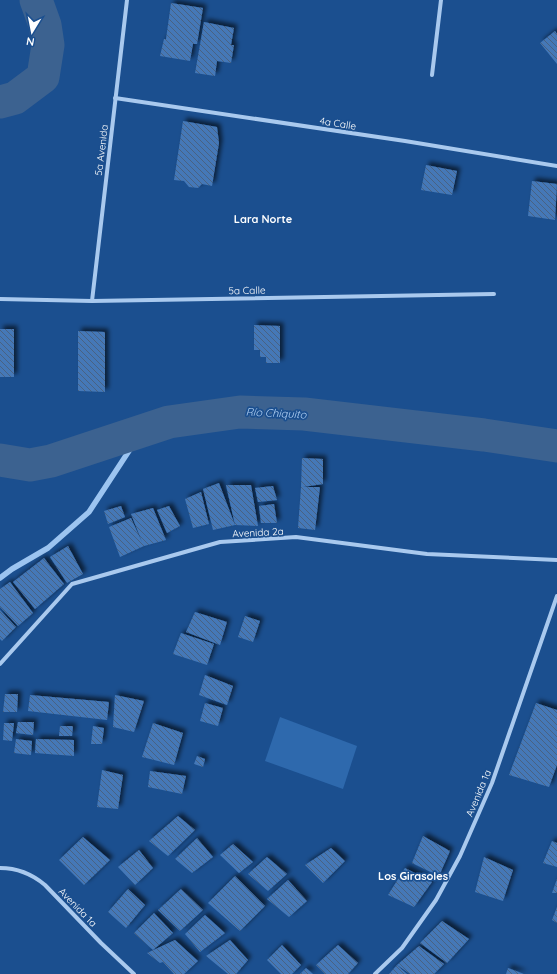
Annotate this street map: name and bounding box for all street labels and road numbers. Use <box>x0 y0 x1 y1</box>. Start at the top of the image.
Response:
street label: 4a Calle <box>319 114 357 133</box>
street label: 5a Avenida <box>92 124 111 176</box>
street label: 5a Calle <box>228 284 266 297</box>
street label: Avenida 2a <box>232 525 284 540</box>
street label: Avenida 1a <box>463 768 494 819</box>
street label: Avenida 1a <box>56 885 100 930</box>

